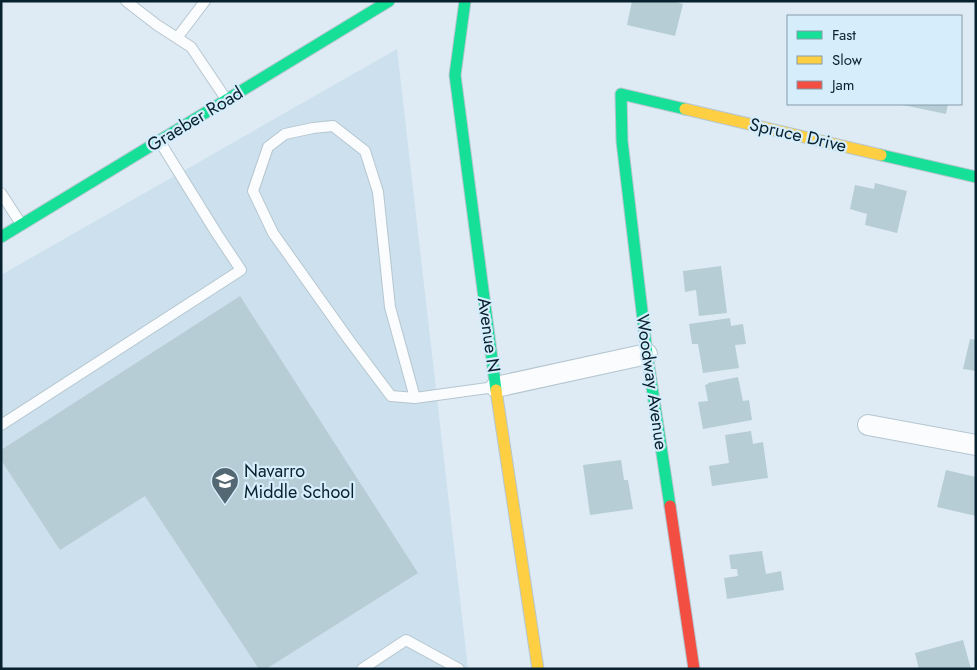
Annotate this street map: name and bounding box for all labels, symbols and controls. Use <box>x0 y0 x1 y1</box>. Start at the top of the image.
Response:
legend <box>787 15 962 105</box>
text: Fast <box>832 24 856 46</box>
text: Slow <box>832 49 863 71</box>
text: Jam <box>830 74 855 96</box>
street label: Graeber Road <box>142 80 248 158</box>
street label: Spruce Drive <box>747 111 849 159</box>
street label: Avenue N <box>471 296 507 374</box>
street label: Woodway Avenue <box>630 313 674 451</box>
place label: Navarro Middle School <box>244 458 354 505</box>
school or university icon: Navarro Middle School <box>210 466 240 505</box>

